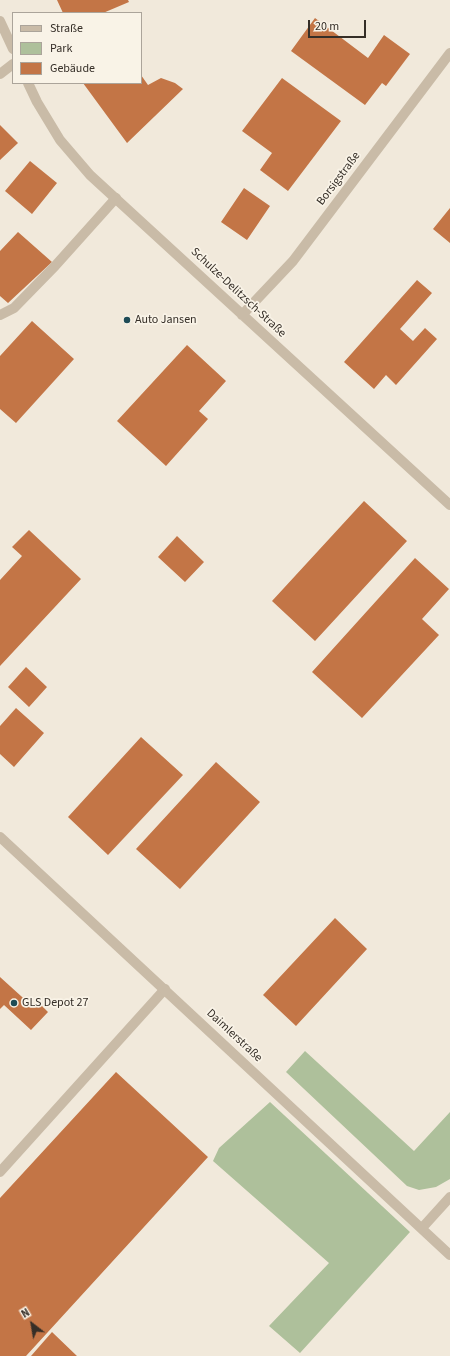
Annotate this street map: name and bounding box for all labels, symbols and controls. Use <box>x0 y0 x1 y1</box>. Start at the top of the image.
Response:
legend <box>12 12 142 84</box>
scale bar <box>310 12 368 38</box>
text: 20 m <box>315 18 339 35</box>
text: Straße <box>50 20 83 37</box>
text: Park <box>50 40 72 57</box>
text: Gebäude <box>50 60 95 77</box>
street label: Borsigstraße <box>314 149 364 209</box>
street label: Schulze-Delitzsch-Straße <box>187 245 289 341</box>
place label: Auto Jansen <box>135 313 197 327</box>
marker: Auto Jansen <box>122 315 132 325</box>
place label: GLS Depot 27 <box>22 996 88 1010</box>
marker: GLS Depot 27 <box>9 998 19 1008</box>
street label: Daimlerstraße <box>203 1006 265 1066</box>
north arrow <box>12 1304 52 1344</box>
text: N <box>19 1305 33 1322</box>

